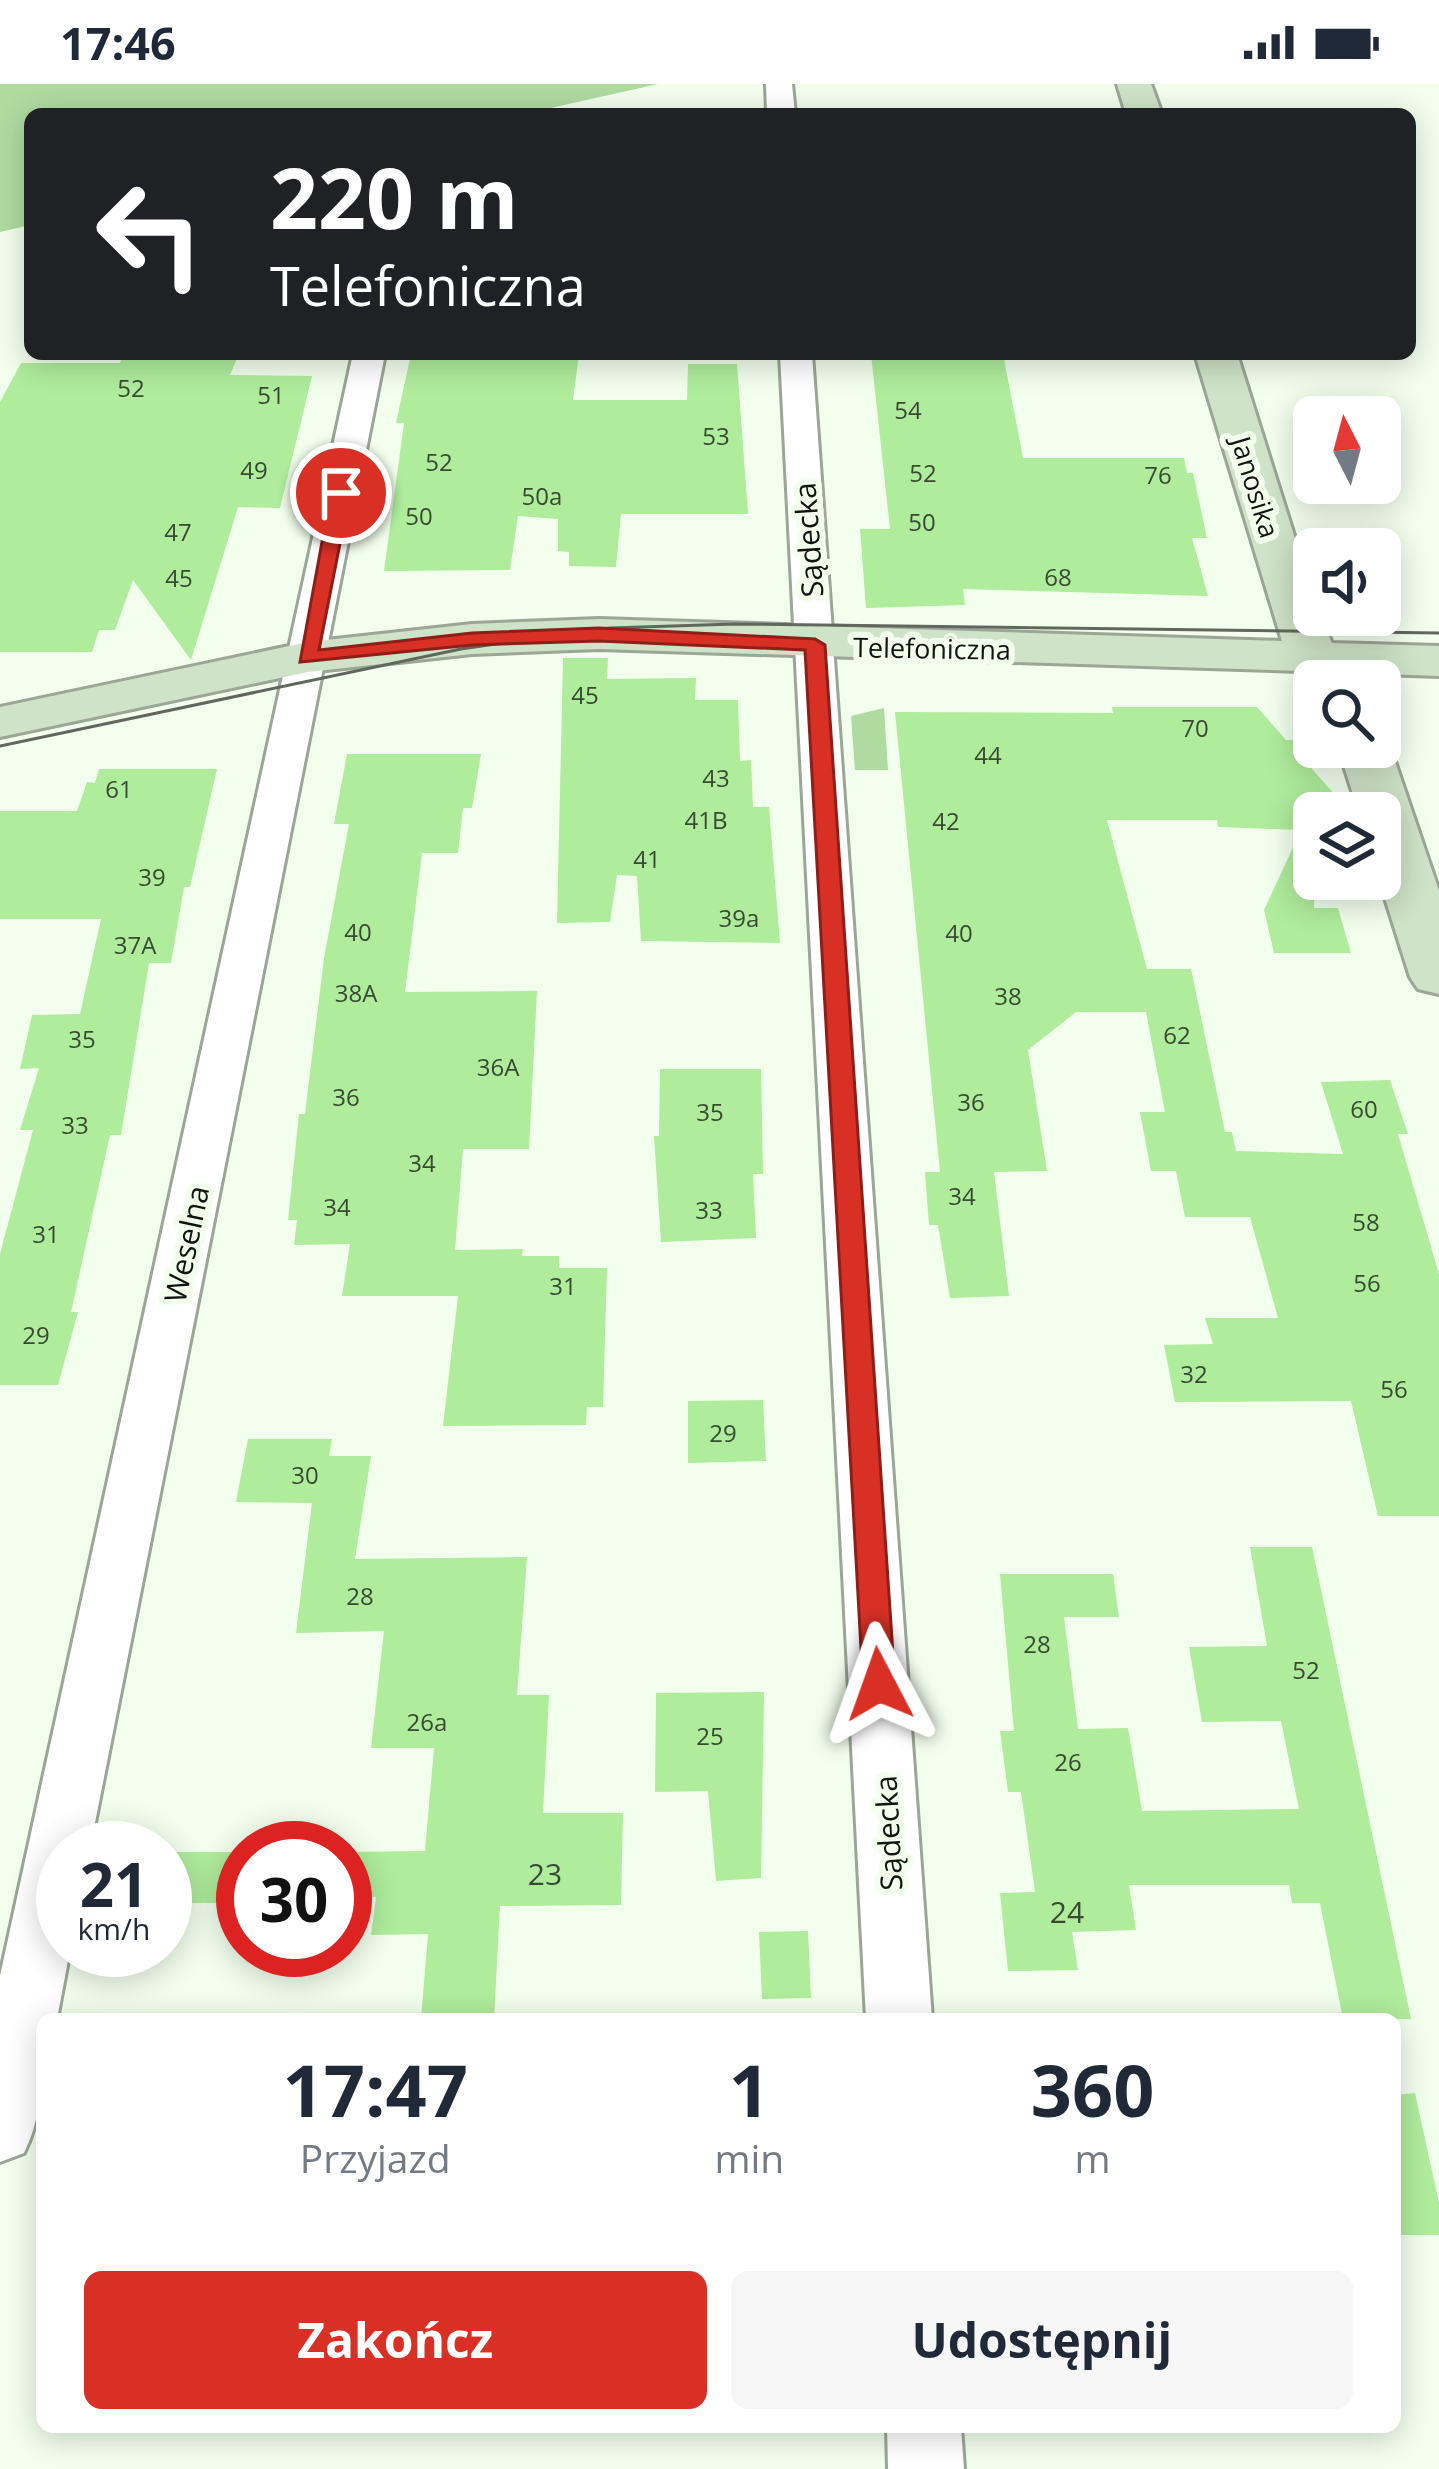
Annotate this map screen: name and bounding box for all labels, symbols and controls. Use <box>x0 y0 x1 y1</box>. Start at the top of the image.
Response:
text: 17:46 <box>60 12 176 73</box>
text: 220 m <box>270 139 518 254</box>
icon: left <box>72 156 228 312</box>
text: Telefoniczna <box>270 248 586 322</box>
house number: 52 <box>117 371 145 404</box>
house number: 51 <box>257 378 285 411</box>
house number: 54 <box>894 393 922 426</box>
north arrow <box>1293 396 1401 504</box>
map controls <box>1293 396 1401 900</box>
house number: 53 <box>702 419 730 452</box>
street label: Janosika <box>1222 429 1289 542</box>
pin <box>290 442 392 544</box>
house number: 52 <box>425 445 453 478</box>
house number: 49 <box>240 453 268 486</box>
house number: 52 <box>909 456 937 489</box>
house number: 76 <box>1144 458 1172 491</box>
icon: arrive <box>308 460 374 526</box>
house number: 50a <box>522 479 562 512</box>
street label: Sądecka <box>784 481 832 599</box>
house number: 50 <box>405 499 433 532</box>
house number: 50 <box>908 505 936 538</box>
house number: 47 <box>164 515 192 548</box>
button: sound <box>1293 528 1401 636</box>
house number: 68 <box>1044 560 1072 593</box>
house number: 45 <box>165 561 193 594</box>
street label: Telefoniczna <box>853 628 1011 668</box>
button: search <box>1293 660 1401 768</box>
house number: 45 <box>571 678 599 711</box>
house number: 70 <box>1181 711 1209 744</box>
house number: 44 <box>974 738 1002 771</box>
house number: 43 <box>702 761 730 794</box>
house number: 61 <box>105 772 133 805</box>
button: layers <box>1293 792 1401 900</box>
house number: 41B <box>685 803 727 836</box>
house number: 42 <box>932 804 960 837</box>
house number: 41 <box>633 842 661 875</box>
house number: 39 <box>138 860 166 893</box>
house number: 39a <box>719 901 759 934</box>
house number: 40 <box>344 915 372 948</box>
house number: 40 <box>945 916 973 949</box>
house number: 37A <box>114 928 157 961</box>
house number: 38A <box>335 976 378 1009</box>
house number: 38 <box>994 979 1022 1012</box>
house number: 62 <box>1163 1018 1191 1051</box>
house number: 35 <box>68 1022 96 1055</box>
house number: 36A <box>477 1050 520 1083</box>
house number: 36 <box>332 1080 360 1113</box>
house number: 36 <box>957 1085 985 1118</box>
house number: 60 <box>1350 1092 1378 1125</box>
house number: 35 <box>696 1095 724 1128</box>
house number: 33 <box>61 1108 89 1141</box>
house number: 34 <box>408 1146 436 1179</box>
house number: 34 <box>948 1179 976 1212</box>
street label: Weselna <box>154 1182 218 1306</box>
house number: 34 <box>323 1190 351 1223</box>
house number: 33 <box>695 1193 723 1226</box>
house number: 58 <box>1352 1205 1380 1238</box>
house number: 31 <box>32 1217 60 1250</box>
house number: 56 <box>1353 1266 1381 1299</box>
house number: 31 <box>549 1269 577 1302</box>
house number: 29 <box>22 1318 50 1351</box>
house number: 32 <box>1180 1357 1208 1390</box>
house number: 56 <box>1380 1372 1408 1405</box>
house number: 29 <box>709 1416 737 1449</box>
house number: 30 <box>291 1458 319 1491</box>
house number: 28 <box>346 1579 374 1612</box>
position arrow <box>816 1621 942 1747</box>
house number: 28 <box>1023 1627 1051 1660</box>
house number: 52 <box>1292 1653 1320 1686</box>
house number: 26a <box>407 1705 447 1738</box>
house number: 25 <box>696 1719 724 1752</box>
house number: 26 <box>1054 1745 1082 1778</box>
street label: Sądecka <box>865 1774 911 1892</box>
speed limit sign: 30 <box>216 1821 372 1977</box>
text: 21 <box>80 1843 148 1925</box>
house number: 23 <box>528 1853 562 1894</box>
house number: 24 <box>1050 1891 1084 1932</box>
text: km/h <box>78 1908 150 1949</box>
text: 17:47 <box>283 2040 468 2138</box>
text: 1 <box>729 2040 770 2138</box>
text: 360 <box>1031 2040 1154 2138</box>
text: Przyjazd <box>300 2131 451 2184</box>
text: min <box>714 2131 784 2184</box>
text: m <box>1075 2131 1111 2184</box>
button: Zakończ <box>84 2271 707 2409</box>
button: Udostępnij <box>731 2271 1353 2409</box>

